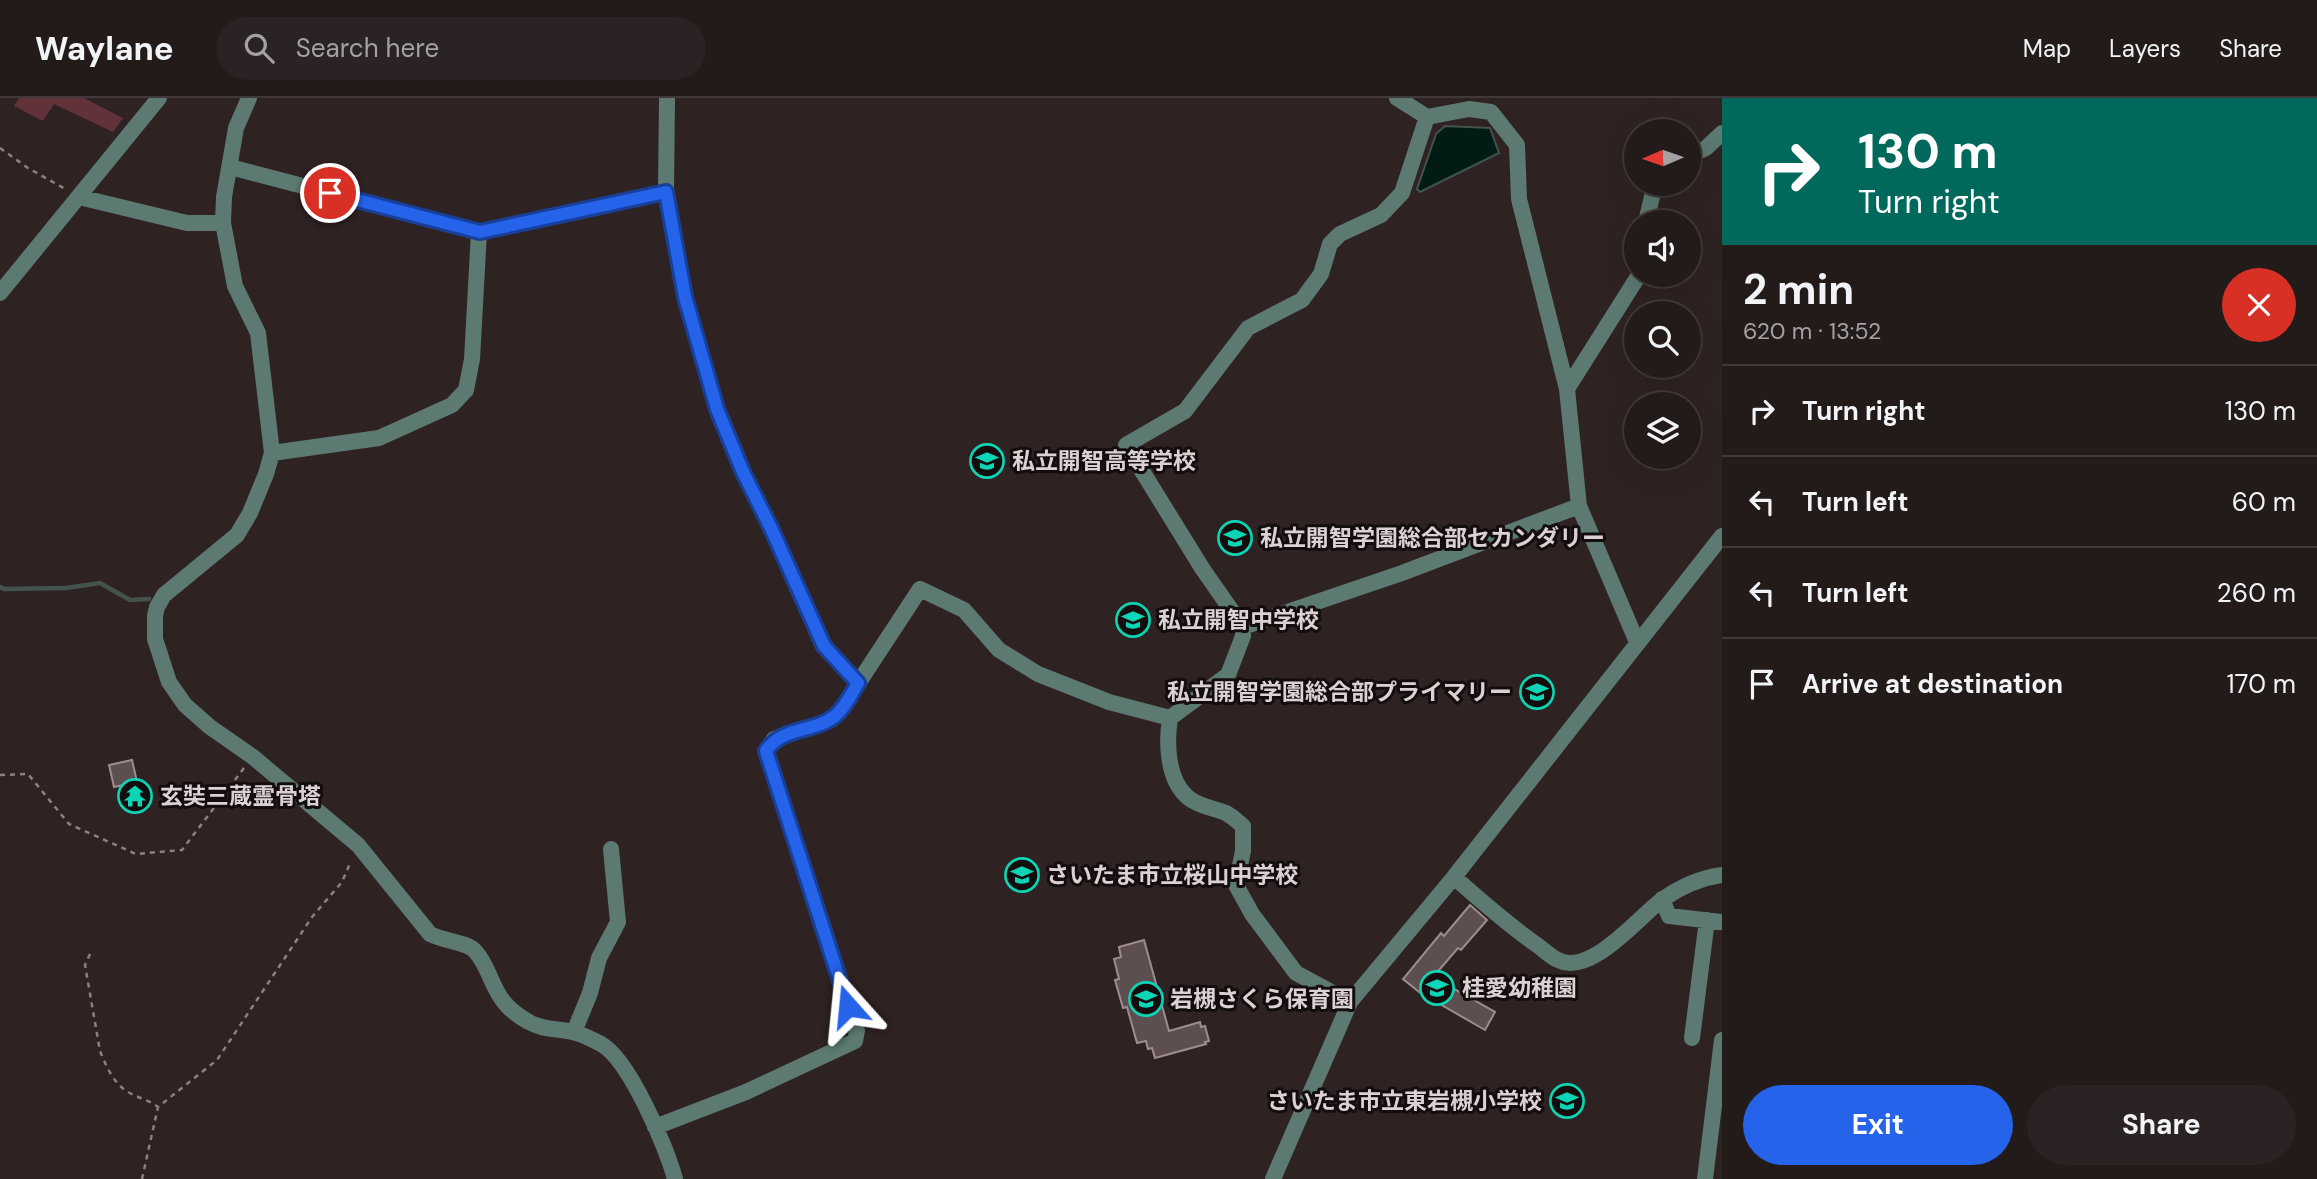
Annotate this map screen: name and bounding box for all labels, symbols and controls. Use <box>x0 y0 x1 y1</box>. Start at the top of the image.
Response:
search box <box>216 17 706 80</box>
text: Waylane <box>35 27 174 70</box>
icon: search <box>240 29 278 67</box>
text: Search here <box>296 31 439 65</box>
text: Map <box>2023 33 2071 64</box>
text: Layers <box>2109 33 2181 64</box>
text: Share <box>2219 33 2282 64</box>
north arrow <box>1624 119 1701 196</box>
map controls <box>1624 119 1701 469</box>
text: 130 m <box>1858 119 1998 183</box>
icon: right <box>1743 126 1834 217</box>
pin <box>300 163 360 223</box>
icon: arrive <box>311 174 349 212</box>
text: Turn right <box>1858 181 2000 223</box>
button: sound <box>1624 210 1701 287</box>
text: 2 min <box>1743 262 1854 317</box>
button: close <box>2222 268 2296 342</box>
button: search <box>1624 301 1701 378</box>
text: 620 m · 13:52 <box>1743 316 1881 346</box>
button: layers <box>1624 392 1701 469</box>
icon: right <box>1743 392 1781 430</box>
text: Turn right <box>1802 394 1926 428</box>
text: 130 m <box>2225 394 2296 428</box>
school or university icon: 私立開智高等学校 <box>968 442 1006 480</box>
place label: 私立開智高等学校 <box>1012 446 1196 476</box>
icon: left <box>1743 483 1781 521</box>
text: Turn left <box>1802 485 1909 519</box>
text: 60 m <box>2232 485 2296 519</box>
school or university icon: 私立開智学園総合部セカンダリー <box>1216 519 1254 557</box>
place label: 私立開智学園総合部セカンダリー <box>1260 523 1605 553</box>
icon: left <box>1743 574 1781 612</box>
text: Turn left <box>1802 576 1909 610</box>
text: 260 m <box>2217 576 2296 610</box>
school or university icon: 私立開智中学校 <box>1114 601 1152 639</box>
place label: 私立開智中学校 <box>1158 605 1319 635</box>
icon: arrive <box>1743 665 1781 703</box>
text: Arrive at destination <box>1802 667 2063 701</box>
text: 170 m <box>2227 667 2296 701</box>
school or university icon: 私立開智学園総合部プライマリー <box>1518 673 1556 711</box>
place label: 私立開智学園総合部プライマリー <box>1167 677 1512 707</box>
temple icon: 玄奘三蔵霊骨塔 <box>116 777 154 815</box>
place label: 玄奘三蔵霊骨塔 <box>160 781 321 811</box>
school or university icon: さいたま市立桜山中学校 <box>1003 856 1041 894</box>
place label: さいたま市立桜山中学校 <box>1046 860 1298 890</box>
position arrow <box>811 969 885 1043</box>
school or university icon: 桂愛幼稚園 <box>1418 969 1456 1007</box>
place label: 桂愛幼稚園 <box>1462 973 1577 1003</box>
school or university icon: 岩槻さくら保育園 <box>1127 980 1165 1018</box>
place label: 岩槻さくら保育園 <box>1170 984 1354 1014</box>
school or university icon: さいたま市立東岩槻小学校 <box>1548 1082 1586 1120</box>
button: Exit <box>1743 1085 2013 1165</box>
button: Share <box>2027 1085 2296 1165</box>
place label: さいたま市立東岩槻小学校 <box>1267 1086 1542 1116</box>

